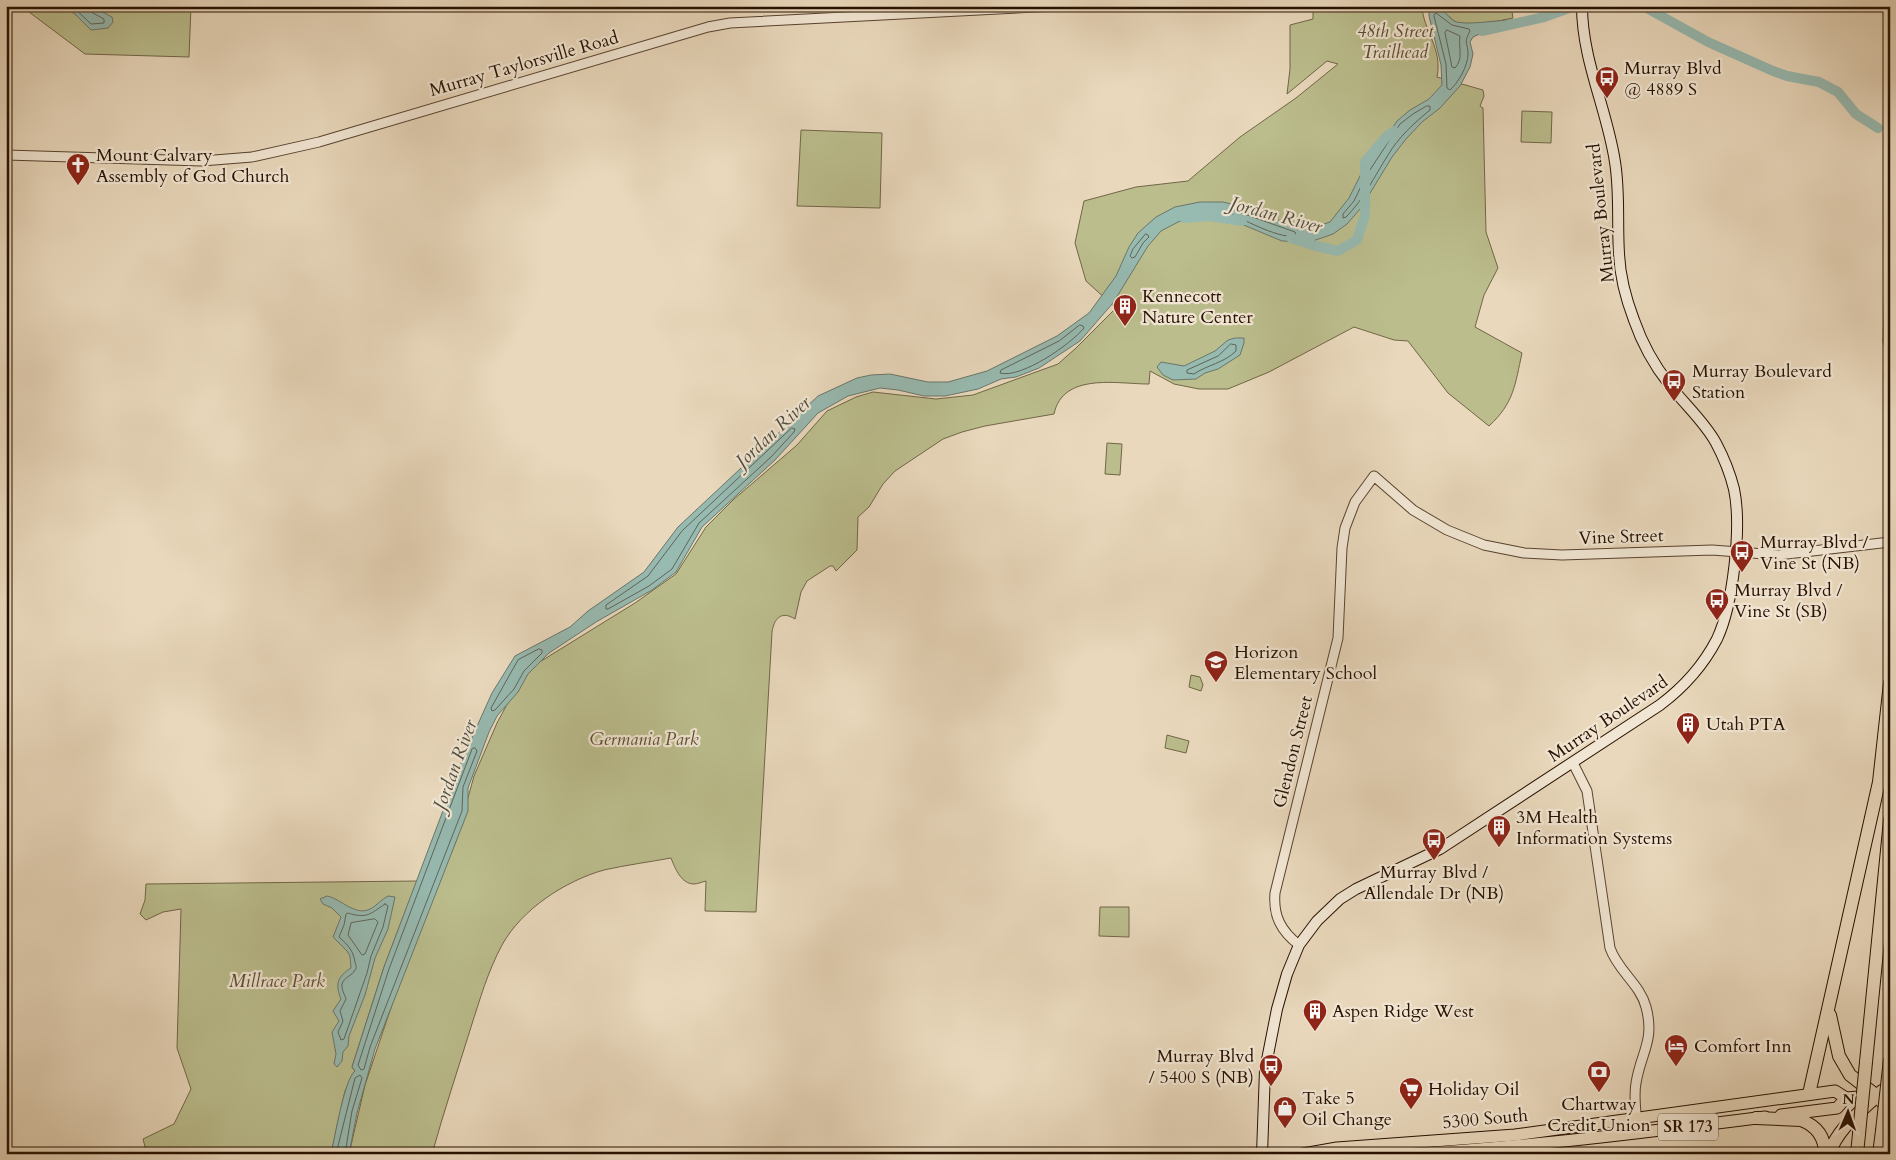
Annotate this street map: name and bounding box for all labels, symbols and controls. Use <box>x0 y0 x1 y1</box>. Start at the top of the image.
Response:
park label: 48th Street Trailhead <box>1357 19 1434 65</box>
street label: Murray Taylorsville Road <box>427 25 622 103</box>
place label: Murray Blvd @ 4889 S <box>1624 56 1722 102</box>
bus stop icon: Murray Blvd @ 4889 S <box>1594 65 1620 99</box>
street label: Murray Boulevard <box>1581 142 1621 284</box>
place label: Mount Calvary Assembly of God Church <box>96 143 290 189</box>
church icon: Mount Calvary Assembly of God Church <box>65 152 91 186</box>
water label: Jordan River <box>1223 189 1326 240</box>
place label: Kennecott Nature Center <box>1142 284 1253 330</box>
building icon: Kennecott Nature Center <box>1112 293 1138 327</box>
place label: Murray Boulevard Station <box>1692 359 1832 405</box>
bus stop icon: Murray Boulevard Station <box>1661 368 1687 402</box>
water label: Jordan River <box>727 390 817 476</box>
street label: Vine Street <box>1578 523 1664 551</box>
place label: Murray Blvd / Vine St (NB) <box>1760 530 1868 576</box>
bus stop icon: Murray Blvd / Vine St (NB) <box>1729 539 1755 573</box>
place label: Murray Blvd / Vine St (SB) <box>1734 578 1842 624</box>
bus stop icon: Murray Blvd / Vine St (SB) <box>1704 587 1730 621</box>
place label: Horizon Elementary School <box>1234 640 1377 686</box>
school or university icon: Horizon Elementary School <box>1203 649 1229 683</box>
street label: Murray Boulevard <box>1543 669 1673 768</box>
street label: Glendon Street <box>1267 693 1319 811</box>
building icon: Utah PTA <box>1675 711 1701 745</box>
place label: Utah PTA <box>1706 712 1786 737</box>
water label: Jordan River <box>425 715 484 818</box>
park label: Germania Park <box>589 727 699 752</box>
place label: 3M Health Information Systems <box>1516 805 1672 851</box>
building icon: 3M Health Information Systems <box>1486 814 1512 848</box>
bus stop icon: Murray Blvd / Allendale Dr (NB) <box>1421 827 1447 861</box>
place label: Murray Blvd / Allendale Dr (NB) <box>1364 860 1504 906</box>
park label: Millrace Park <box>229 969 325 994</box>
building icon: Aspen Ridge West <box>1302 998 1328 1032</box>
place label: Aspen Ridge West <box>1332 999 1474 1024</box>
hotel icon: Comfort Inn <box>1663 1033 1689 1067</box>
place label: Comfort Inn <box>1694 1034 1792 1059</box>
place label: Murray Blvd / 5400 S (NB) <box>1149 1044 1254 1090</box>
bus stop icon: Murray Blvd / 5400 S (NB) <box>1258 1053 1284 1087</box>
bank icon: Chartway Credit Union <box>1586 1059 1612 1093</box>
supermarket icon: Holiday Oil <box>1398 1076 1424 1110</box>
place label: Holiday Oil <box>1428 1077 1520 1102</box>
place label: Take 5 Oil Change <box>1302 1086 1392 1132</box>
north arrow <box>1824 1088 1874 1138</box>
text: N <box>1842 1090 1855 1109</box>
place label: Chartway Credit Union <box>1547 1092 1652 1138</box>
shop icon: Take 5 Oil Change <box>1272 1095 1298 1129</box>
street label: 5300 South <box>1441 1103 1529 1135</box>
road number: SR 173 <box>1658 1114 1718 1140</box>

